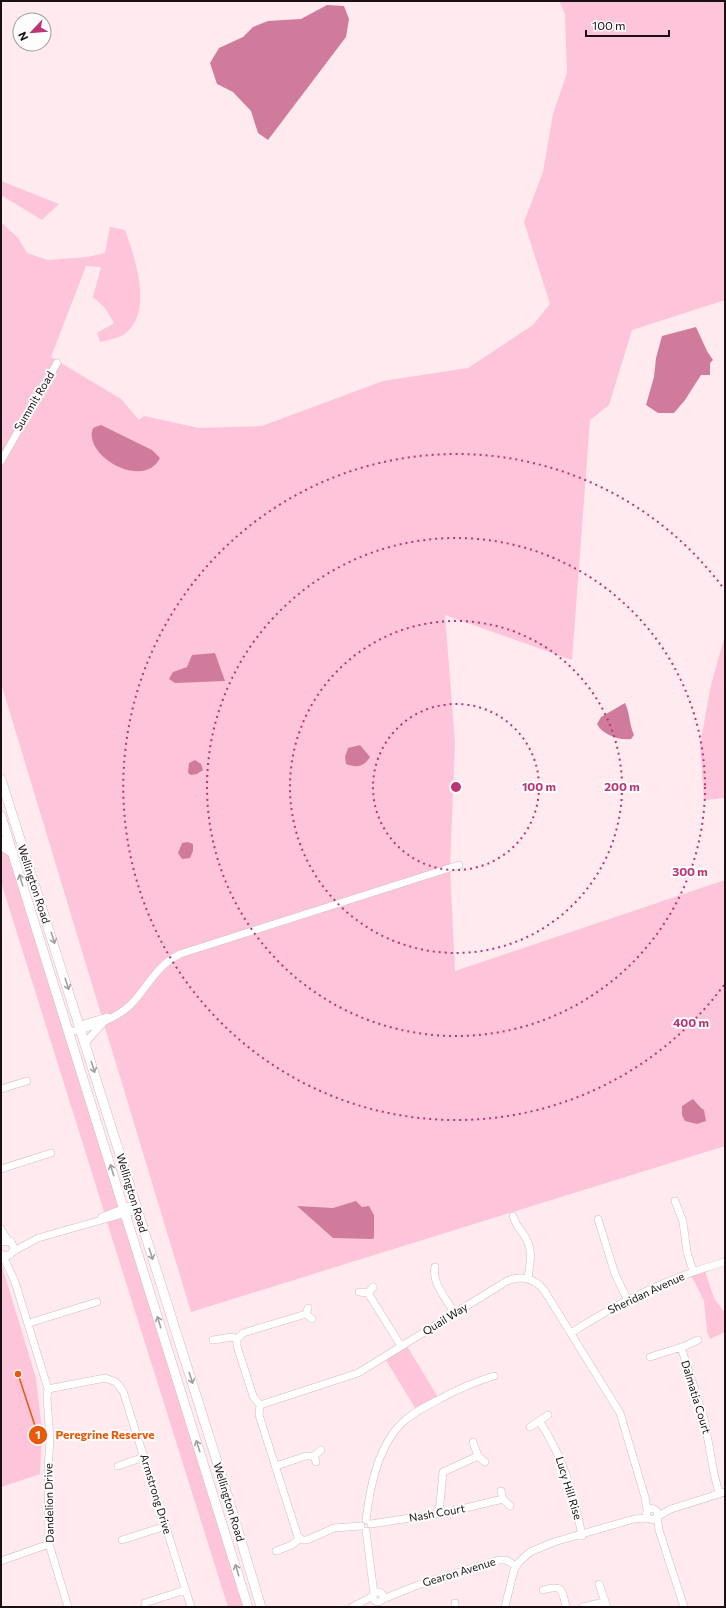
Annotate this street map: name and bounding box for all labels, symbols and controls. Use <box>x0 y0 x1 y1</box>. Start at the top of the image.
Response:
north arrow <box>12 12 52 52</box>
scale bar <box>586 12 669 38</box>
text: 100 m <box>592 18 626 32</box>
text: N <box>15 30 30 43</box>
street label: Summit Road <box>11 369 56 433</box>
text: 100 m <box>522 779 556 793</box>
text: 200 m <box>604 779 640 793</box>
centre of rings <box>449 780 463 794</box>
street label: Wellington Road <box>16 843 53 925</box>
text: 300 m <box>672 864 708 878</box>
one-way arrow <box>17 874 24 887</box>
one-way arrow <box>49 932 57 944</box>
one-way arrow <box>64 977 71 990</box>
text: 400 m <box>673 1015 709 1029</box>
one-way arrow <box>90 1060 97 1073</box>
street label: Wellington Road <box>114 1152 151 1234</box>
one-way arrow <box>107 1164 115 1176</box>
one-way arrow <box>148 1247 155 1260</box>
street label: Sheridan Avenue <box>605 1269 686 1316</box>
street label: Quail Way <box>420 1300 470 1337</box>
one-way arrow <box>155 1315 162 1328</box>
street label: Dalmatia Court <box>679 1358 714 1436</box>
one-way arrow <box>188 1371 195 1384</box>
callout: Peregrine Reserve <box>28 1423 163 1447</box>
text: 1 <box>35 1427 41 1441</box>
text: Peregrine Reserve <box>55 1427 155 1441</box>
one-way arrow <box>194 1439 201 1452</box>
street label: Armstrong Drive <box>138 1452 175 1536</box>
street label: Lucy Hill Rise <box>554 1455 585 1521</box>
street label: Wellington Road <box>211 1461 248 1543</box>
street label: Dandelion Drive <box>41 1463 56 1543</box>
street label: Nash Court <box>408 1501 466 1524</box>
street label: Gearon Avenue <box>421 1554 497 1589</box>
one-way arrow <box>233 1563 240 1576</box>

